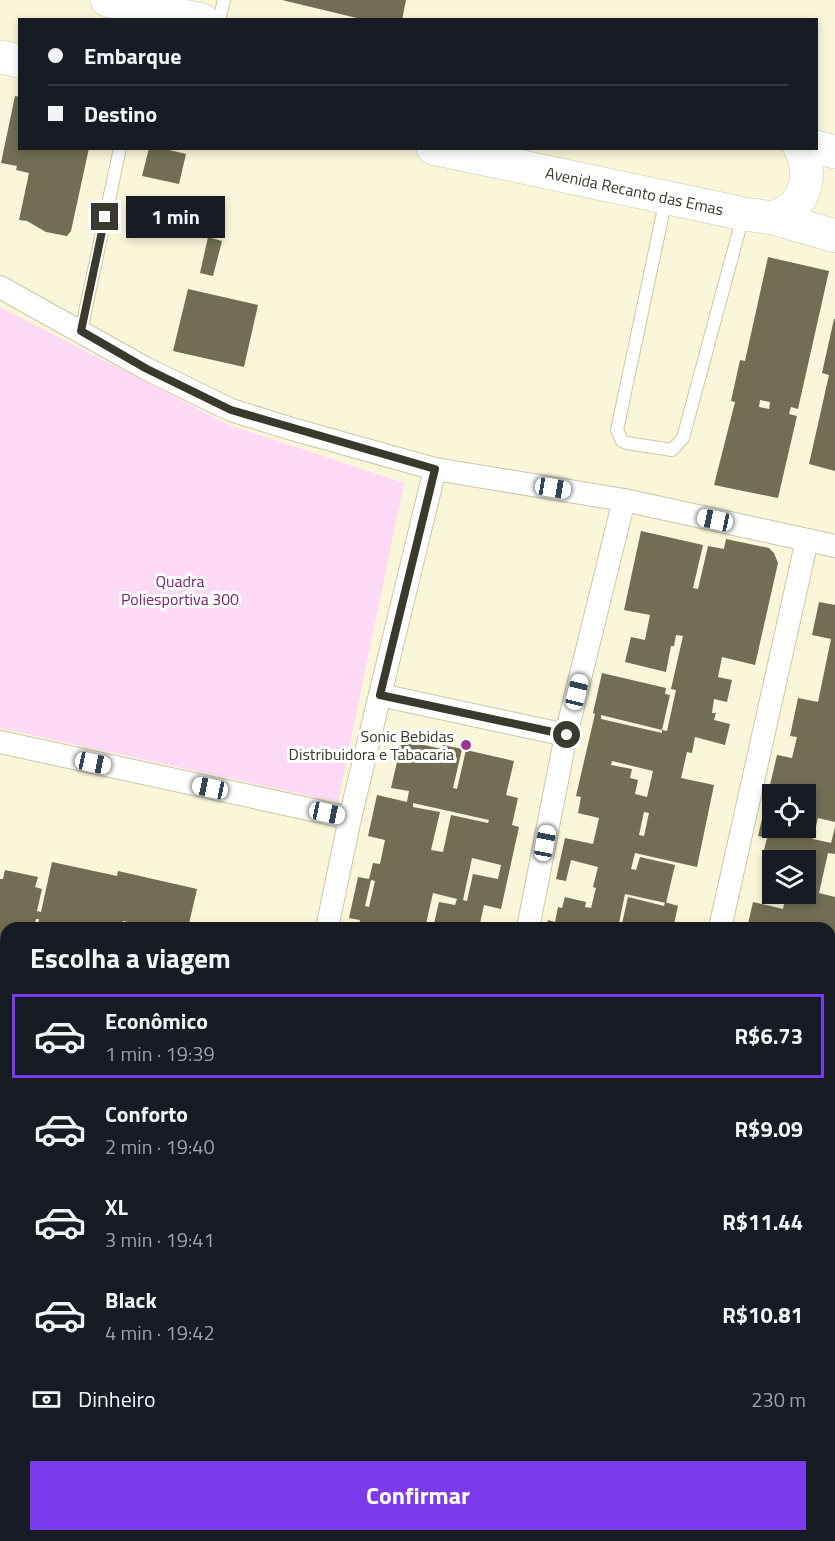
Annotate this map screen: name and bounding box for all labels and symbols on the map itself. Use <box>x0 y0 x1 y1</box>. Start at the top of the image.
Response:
street label: Avenida Recanto das Emas <box>543 160 726 221</box>
callout: 1 min <box>126 196 225 238</box>
route end <box>91 203 118 230</box>
car <box>534 476 572 500</box>
car <box>696 507 734 533</box>
park label: Quadra Poliesportiva 300 <box>121 569 239 611</box>
car <box>564 672 590 712</box>
route start <box>553 721 580 748</box>
place label: Sonic Bebidas Distribuidora e Tabacaria <box>289 724 454 766</box>
marker: Sonic Bebidas Distribuidora e Tabacaria <box>459 738 473 752</box>
car <box>74 750 112 776</box>
car <box>191 775 229 801</box>
car <box>308 800 346 826</box>
car <box>533 824 557 862</box>

